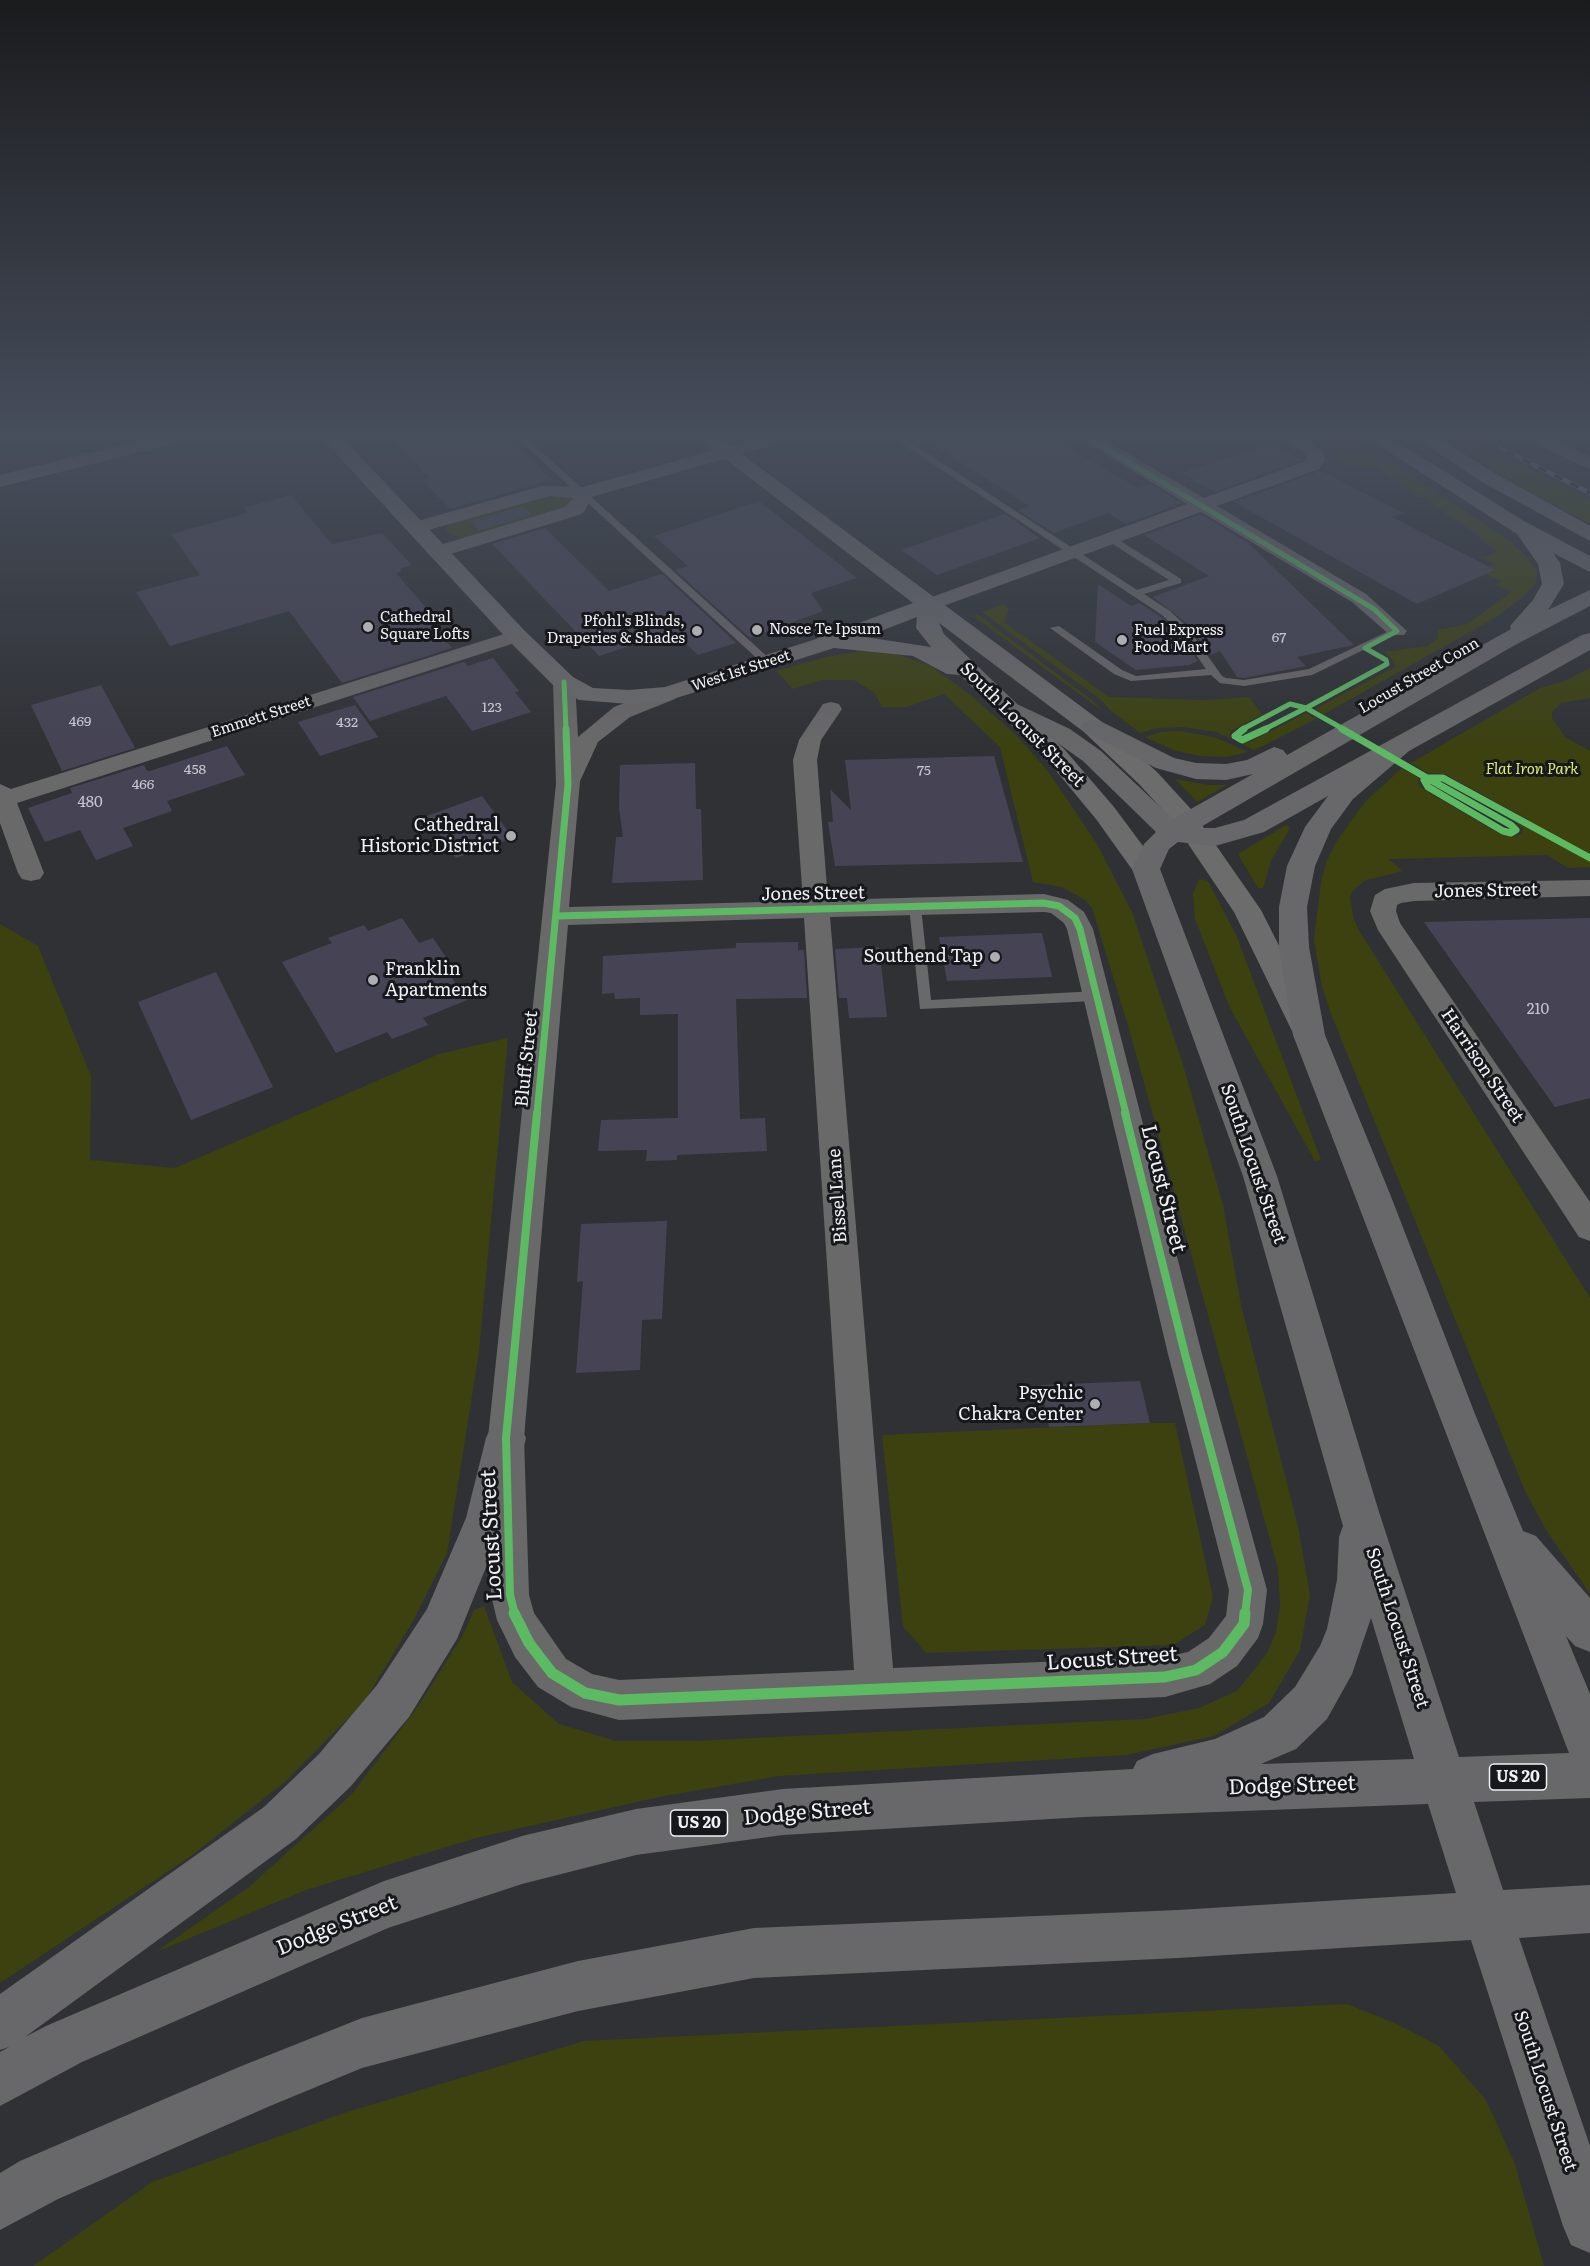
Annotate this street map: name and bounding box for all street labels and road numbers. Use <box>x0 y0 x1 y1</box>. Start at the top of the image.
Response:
street label: Locust Street Conn <box>1356 634 1482 718</box>
street label: West 1st Street <box>689 647 793 695</box>
street label: South Locust Street <box>955 658 1089 792</box>
street label: Emmett Street <box>209 692 313 742</box>
street label: Jones Street <box>1434 879 1538 903</box>
street label: Jones Street <box>761 882 865 906</box>
street label: Harrison Street <box>1436 1005 1528 1127</box>
street label: Bluff Street <box>511 1010 543 1108</box>
street label: South Locust Street <box>1216 1081 1290 1247</box>
street label: Locust Street <box>1135 1122 1191 1256</box>
street label: Bissel Lane <box>824 1148 852 1244</box>
street label: Locust Street <box>476 1469 508 1601</box>
street label: South Locust Street <box>1361 1545 1433 1711</box>
street label: Locust Street <box>1046 1642 1178 1676</box>
road number: US 20 <box>1490 1764 1546 1790</box>
street label: Dodge Street <box>1228 1771 1356 1801</box>
street label: Dodge Street <box>742 1795 872 1831</box>
road number: US 20 <box>670 1810 728 1836</box>
street label: Dodge Street <box>273 1890 401 1962</box>
street label: South Locust Street <box>1509 2008 1581 2174</box>

